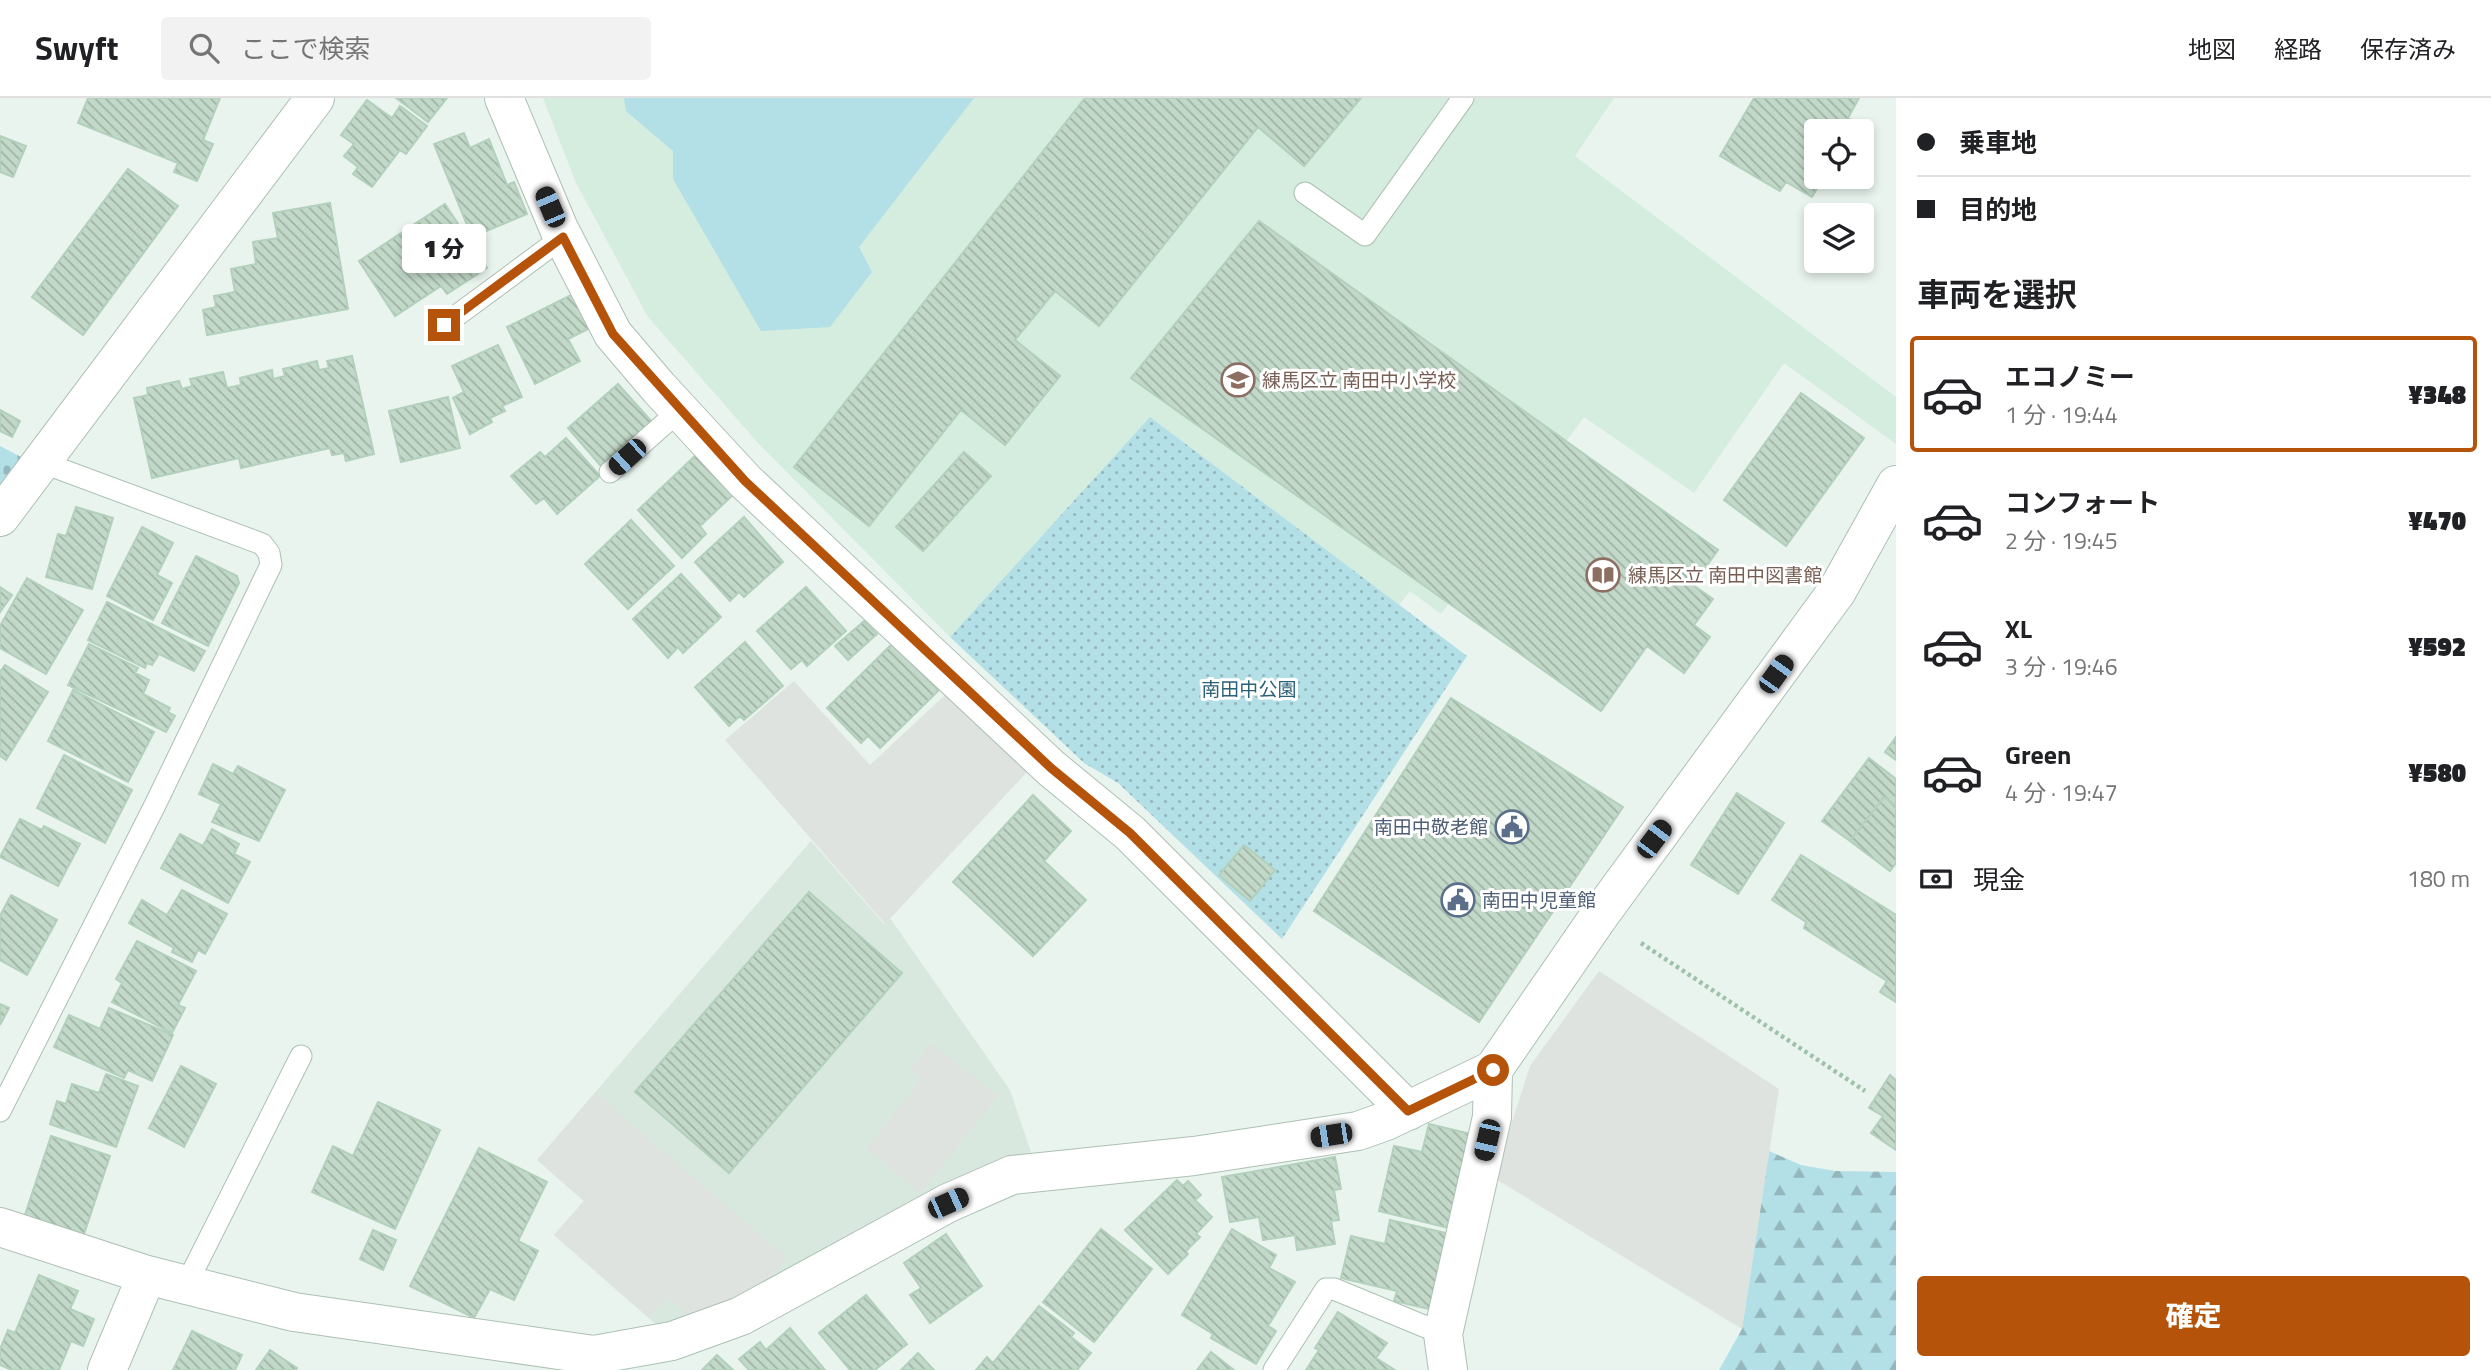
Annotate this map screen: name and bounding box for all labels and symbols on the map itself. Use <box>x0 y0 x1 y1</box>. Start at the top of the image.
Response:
car <box>533 184 568 230</box>
callout: 1 分 <box>402 224 486 272</box>
route end <box>428 309 460 341</box>
school or university icon: 練馬区立 南田中小学校 <box>1219 361 1257 399</box>
place label: 練馬区立 南田中小学校 <box>1262 365 1456 394</box>
car <box>605 435 650 479</box>
library icon: 練馬区立 南田中図書館 <box>1584 556 1622 594</box>
place label: 練馬区立 南田中図書館 <box>1628 560 1822 589</box>
car <box>1756 651 1797 697</box>
park label: 南田中公園 <box>1201 674 1297 703</box>
public building icon: 南田中敬老館 <box>1493 808 1531 846</box>
place label: 南田中敬老館 <box>1374 812 1488 841</box>
car <box>1633 816 1676 862</box>
public building icon: 南田中児童館 <box>1439 881 1477 919</box>
place label: 南田中児童館 <box>1482 885 1596 914</box>
route start <box>1477 1054 1509 1086</box>
car <box>1473 1117 1502 1163</box>
car <box>1309 1121 1354 1149</box>
car <box>925 1185 972 1221</box>

